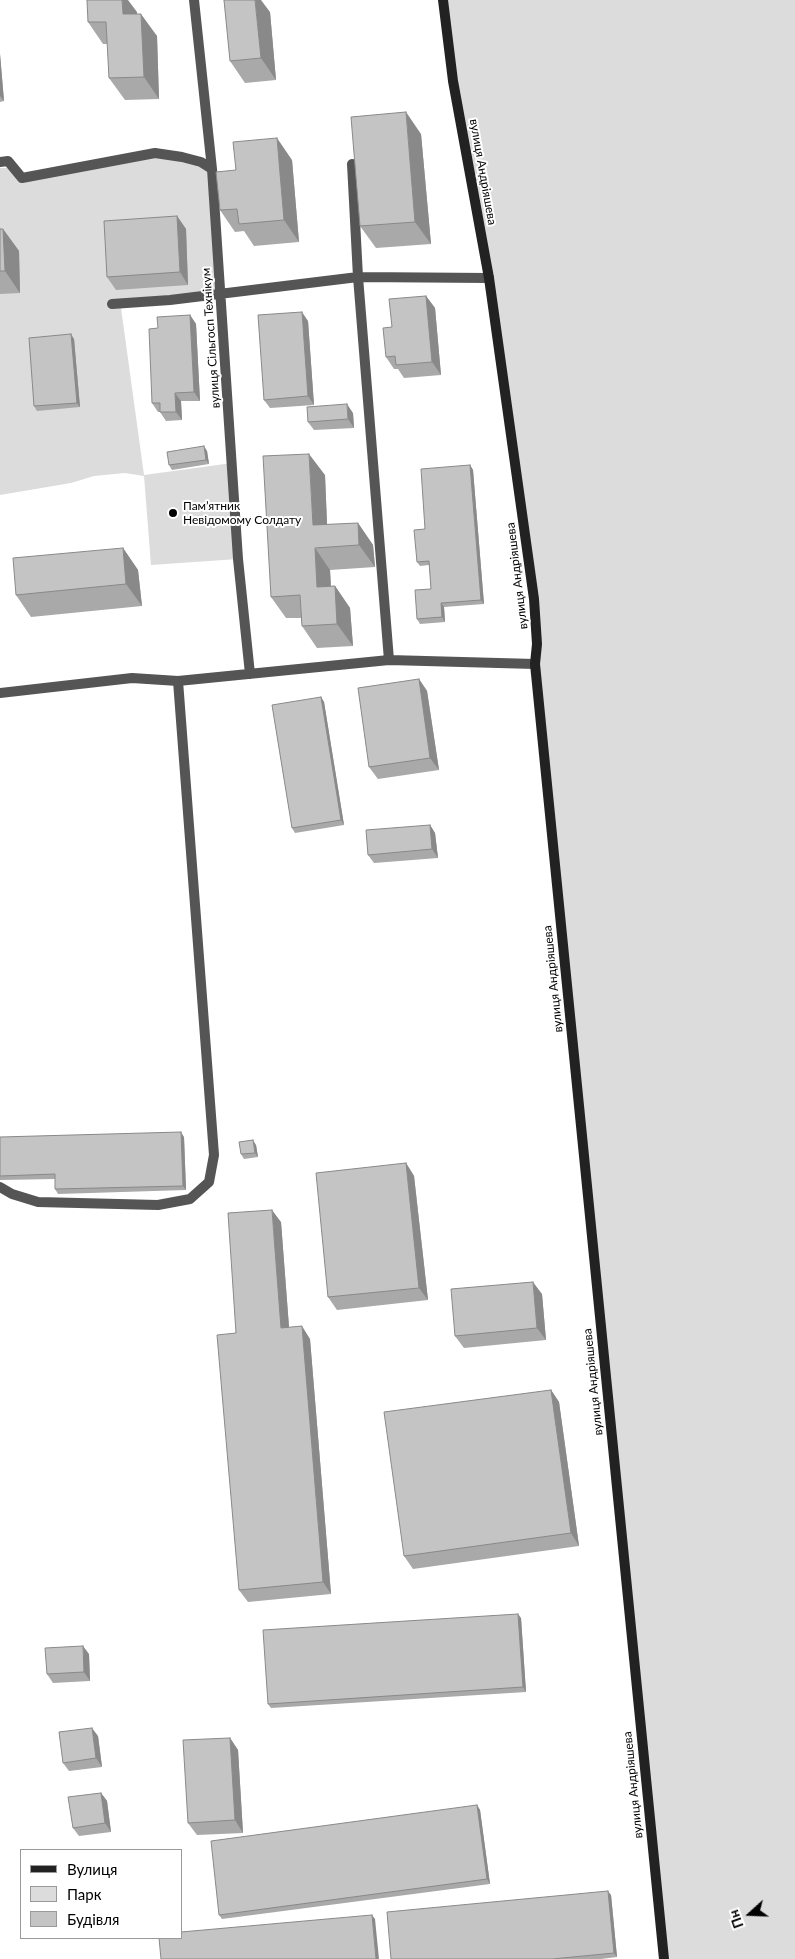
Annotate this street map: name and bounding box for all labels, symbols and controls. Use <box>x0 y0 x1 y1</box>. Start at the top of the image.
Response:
street label: вулиця Андріяшева <box>467 118 499 226</box>
street label: вулиця Сільгосп Технікум <box>199 267 223 409</box>
place label: Пам’ятник Невідомому Солдату <box>183 499 301 527</box>
marker: Пам’ятник Невідомому Солдату <box>167 507 179 519</box>
street label: вулиця Андріяшева <box>503 522 531 630</box>
street label: вулиця Андріяшева <box>540 925 566 1033</box>
street label: вулиця Андріяшева <box>580 1328 606 1436</box>
street label: вулиця Андріяшева <box>620 1731 646 1839</box>
legend <box>20 1849 182 1939</box>
text: Вулиця <box>67 1860 117 1878</box>
text: Парк <box>67 1885 101 1903</box>
north arrow <box>725 1889 775 1939</box>
text: Пн <box>724 1908 747 1931</box>
text: Будівля <box>67 1910 119 1928</box>

